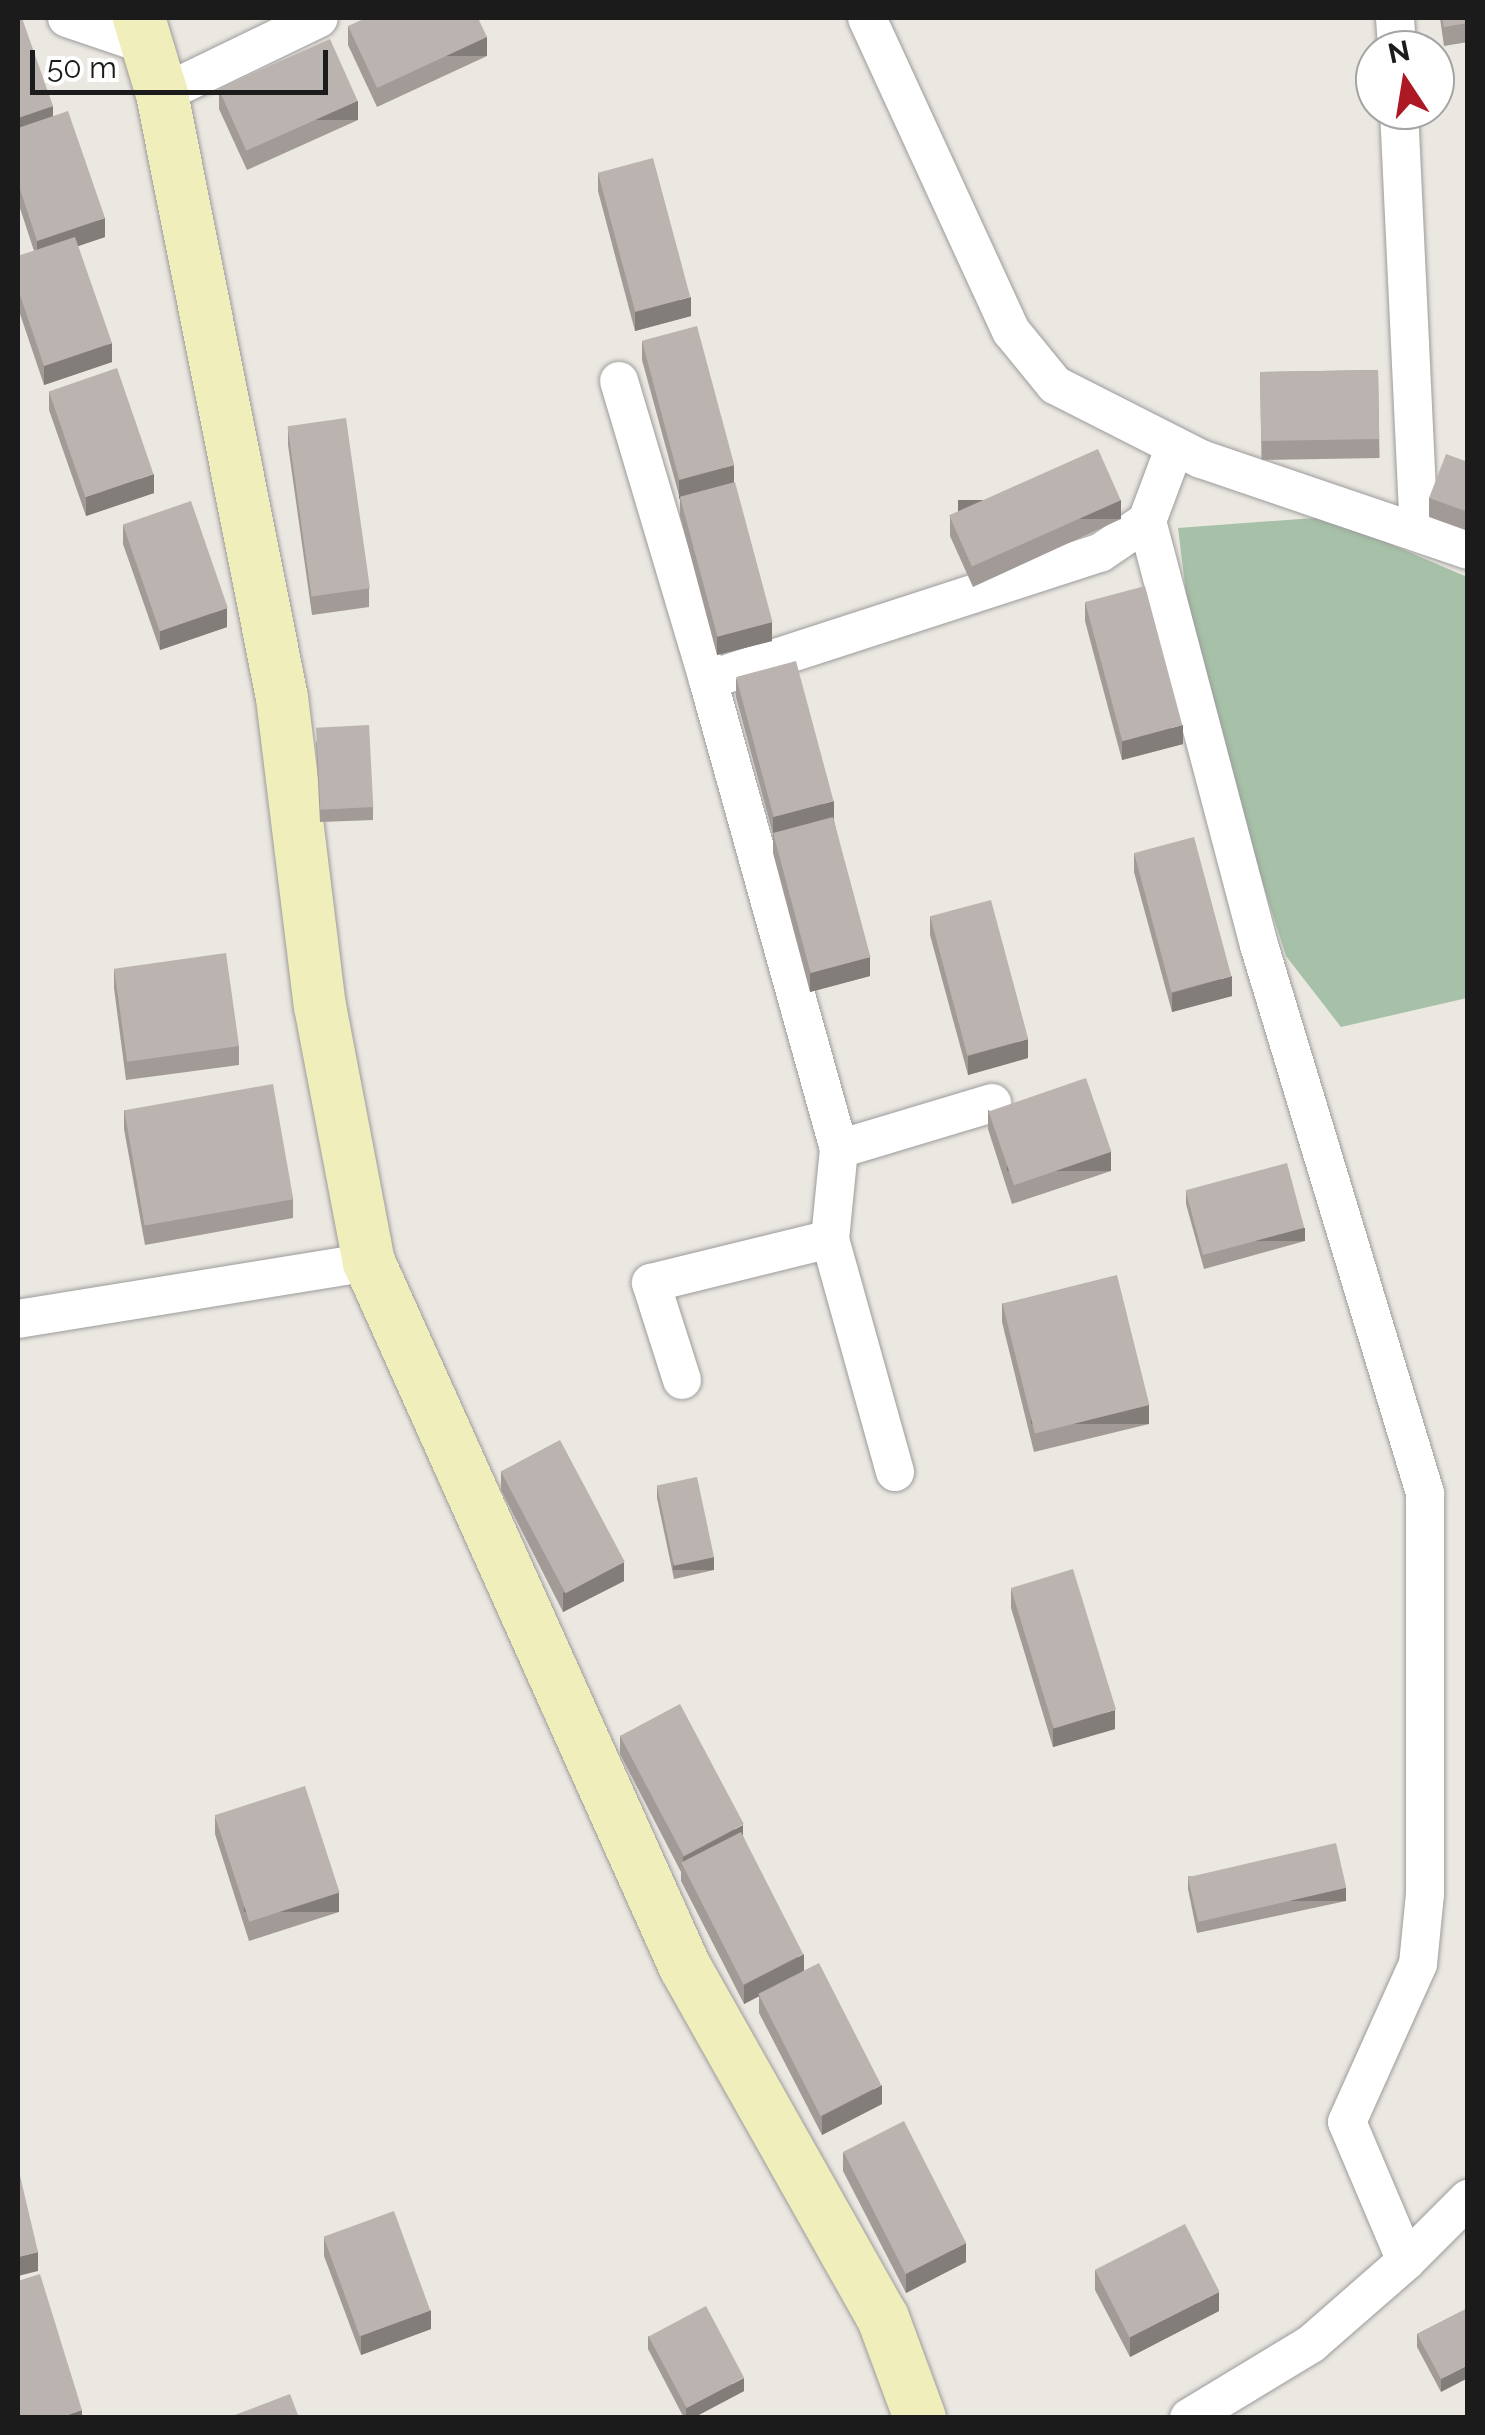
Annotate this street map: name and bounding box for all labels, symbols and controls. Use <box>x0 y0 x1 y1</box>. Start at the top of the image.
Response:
scale bar <box>35 30 332 92</box>
north arrow <box>1355 30 1455 130</box>
text: N <box>1385 34 1413 70</box>
text: 50 m <box>47 50 117 85</box>

